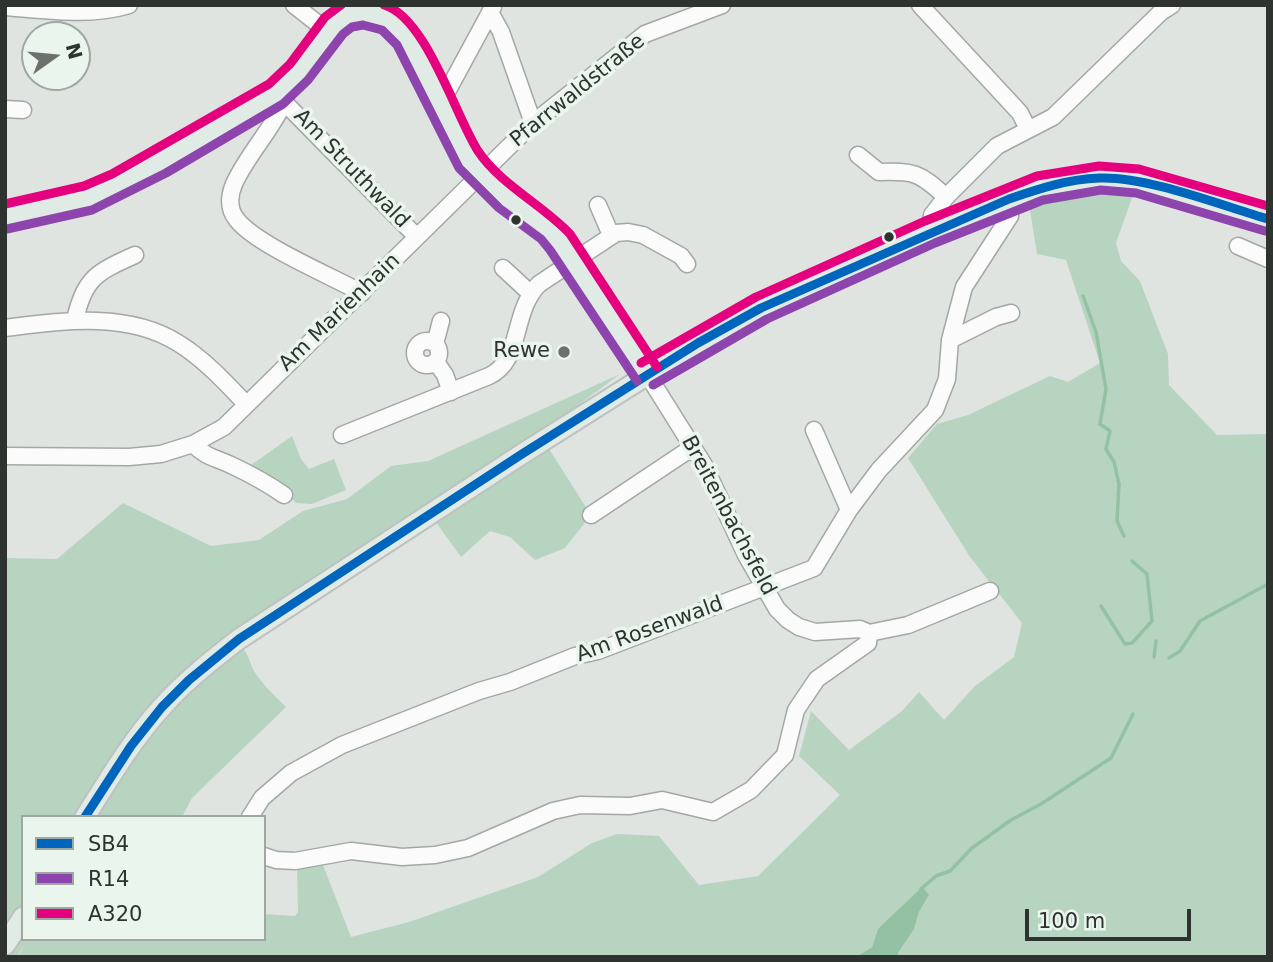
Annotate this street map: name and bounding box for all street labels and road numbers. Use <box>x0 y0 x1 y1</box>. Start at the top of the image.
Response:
street label: Pfarrwaldstraße <box>506 29 650 153</box>
street label: Am Struthwald <box>288 104 414 234</box>
street label: Am Marienhain <box>274 249 406 377</box>
street label: Breitenbachsfeld <box>675 432 781 600</box>
street label: Am Rosenwald <box>573 592 727 668</box>

